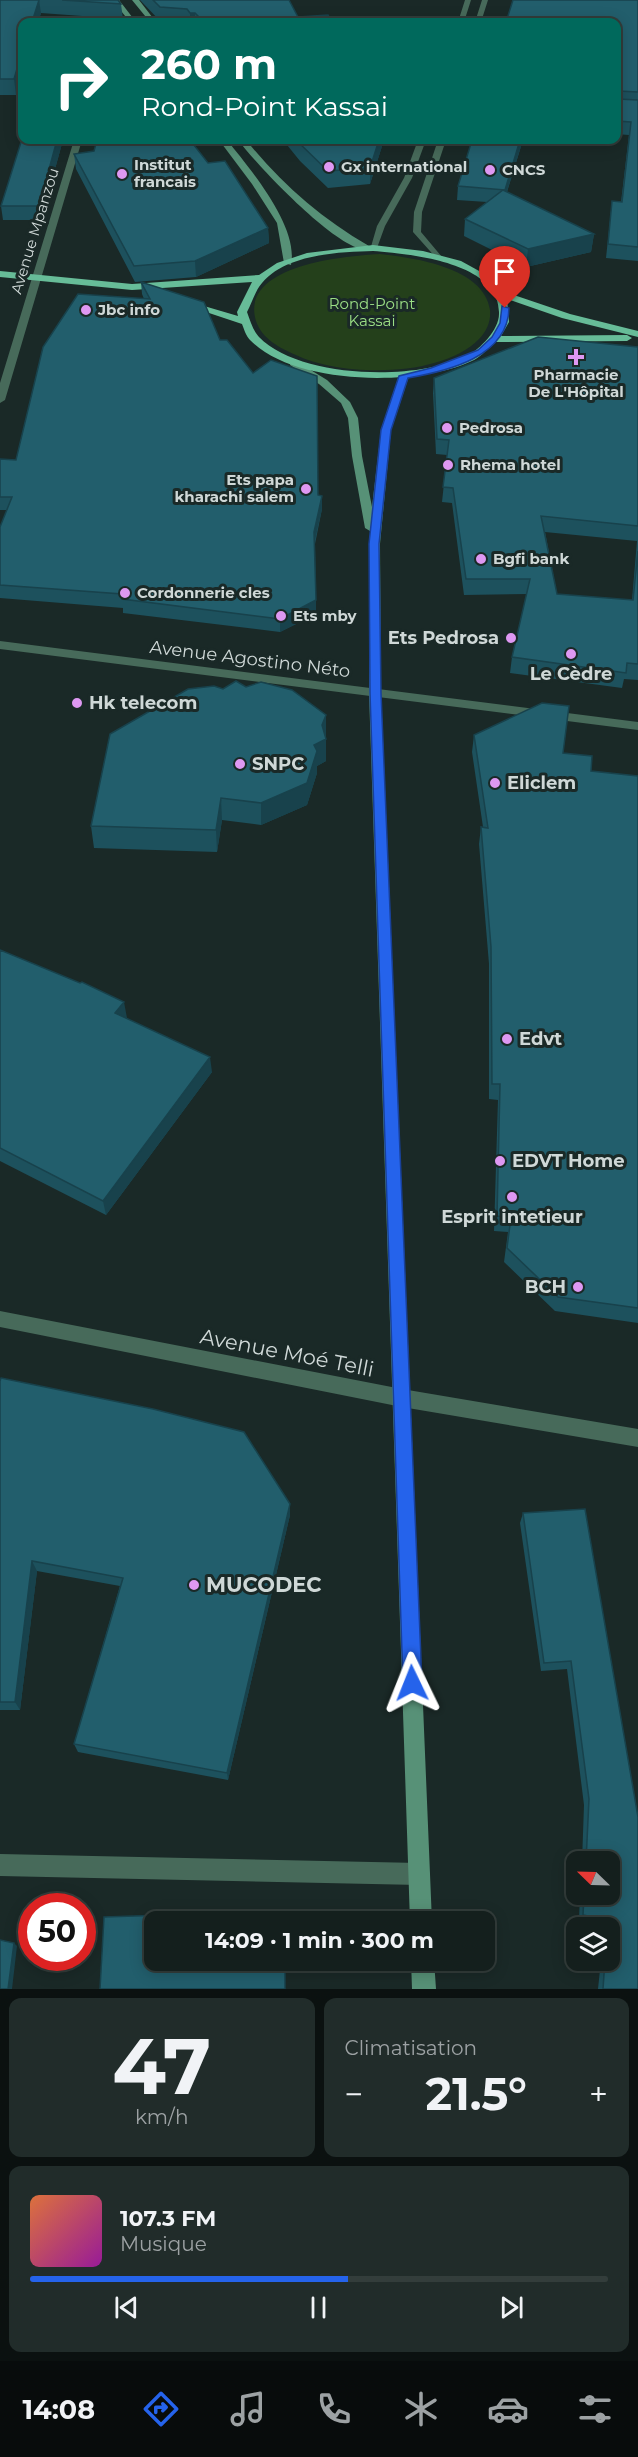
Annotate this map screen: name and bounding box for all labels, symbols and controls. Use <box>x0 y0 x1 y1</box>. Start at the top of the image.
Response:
text: 260 m <box>141 38 277 90</box>
icon: right <box>42 42 120 120</box>
text: Rond-Point Kassai <box>141 90 388 123</box>
place label: Institut francais <box>134 155 196 191</box>
place label: Gx international <box>341 157 467 176</box>
marker: Gx international <box>322 160 336 174</box>
place label: CNCS <box>502 160 546 179</box>
marker: CNCS <box>483 163 497 177</box>
street label: Avenue Mpanzou <box>6 165 63 296</box>
marker: Institut francais <box>115 167 129 181</box>
pin <box>479 246 530 308</box>
icon: arrive <box>488 255 521 288</box>
park label: Rond-Point Kassai <box>329 294 415 330</box>
place label: Jbc info <box>97 300 160 319</box>
marker: Jbc info <box>79 303 93 317</box>
marker: Pharmacie De L'Hôpital <box>569 350 583 364</box>
place label: Pharmacie De L'Hôpital <box>528 365 624 401</box>
place label: Pedrosa <box>459 418 523 437</box>
marker: Pedrosa <box>440 421 454 435</box>
place label: Rhema hotel <box>460 455 561 474</box>
marker: Rhema hotel <box>441 458 455 472</box>
place label: Ets papa kharachi salem <box>174 470 294 506</box>
marker: Ets papa kharachi salem <box>299 482 313 496</box>
place label: Bgfi bank <box>493 549 569 568</box>
marker: Bgfi bank <box>474 552 488 566</box>
place label: Cordonnerie cles <box>137 583 270 602</box>
marker: Cordonnerie cles <box>118 586 132 600</box>
place label: Ets mby <box>293 606 358 625</box>
marker: Ets mby <box>274 609 288 623</box>
place label: Ets Pedrosa <box>388 627 499 649</box>
marker: Ets Pedrosa <box>504 631 518 645</box>
street label: Avenue Agostino Néto <box>148 636 352 682</box>
marker: Le Cèdre <box>564 647 578 661</box>
place label: Le Cèdre <box>530 663 612 685</box>
place label: Hk telecom <box>89 692 197 714</box>
marker: Hk telecom <box>70 696 84 710</box>
place label: SNPC <box>252 753 304 775</box>
marker: SNPC <box>233 757 247 771</box>
place label: Eliclem <box>507 772 576 794</box>
marker: Eliclem <box>488 776 502 790</box>
place label: Edvt <box>519 1028 562 1050</box>
marker: Edvt <box>500 1032 514 1046</box>
place label: EDVT Home <box>512 1150 625 1172</box>
marker: EDVT Home <box>493 1154 507 1168</box>
marker: Esprit intetieur <box>505 1190 519 1204</box>
place label: Esprit intetieur <box>441 1206 583 1228</box>
place label: BCH <box>525 1276 566 1298</box>
marker: BCH <box>571 1280 585 1294</box>
street label: Avenue Moé Telli <box>198 1323 376 1382</box>
place label: MUCODEC <box>206 1572 322 1597</box>
marker: MUCODEC <box>187 1578 201 1592</box>
position arrow <box>380 1651 444 1715</box>
north arrow <box>566 1851 620 1905</box>
map controls <box>566 1851 620 1971</box>
speed limit sign: 50 <box>18 1893 96 1971</box>
button: layers <box>566 1917 620 1971</box>
text: 14:09 · 1 min · 300 m <box>205 1927 434 1954</box>
text: 47 <box>112 2018 211 2114</box>
text: Climatisation <box>345 2036 477 2060</box>
text: 21.5° <box>426 2066 527 2121</box>
text: − <box>345 2074 363 2114</box>
text: + <box>589 2074 608 2114</box>
text: km/h <box>135 2105 188 2129</box>
text: 107.3 FM <box>120 2205 216 2232</box>
text: Musique <box>120 2232 207 2256</box>
icon: previous <box>110 2291 143 2324</box>
icon: pause <box>302 2291 335 2324</box>
icon: next <box>495 2291 528 2324</box>
icon: directions <box>140 2388 182 2430</box>
icon: music <box>227 2388 269 2430</box>
icon: phone <box>313 2388 355 2430</box>
icon: climate <box>400 2388 442 2430</box>
icon: car <box>487 2388 529 2430</box>
icon: filters <box>574 2388 616 2430</box>
text: 14:08 <box>22 2393 95 2426</box>

